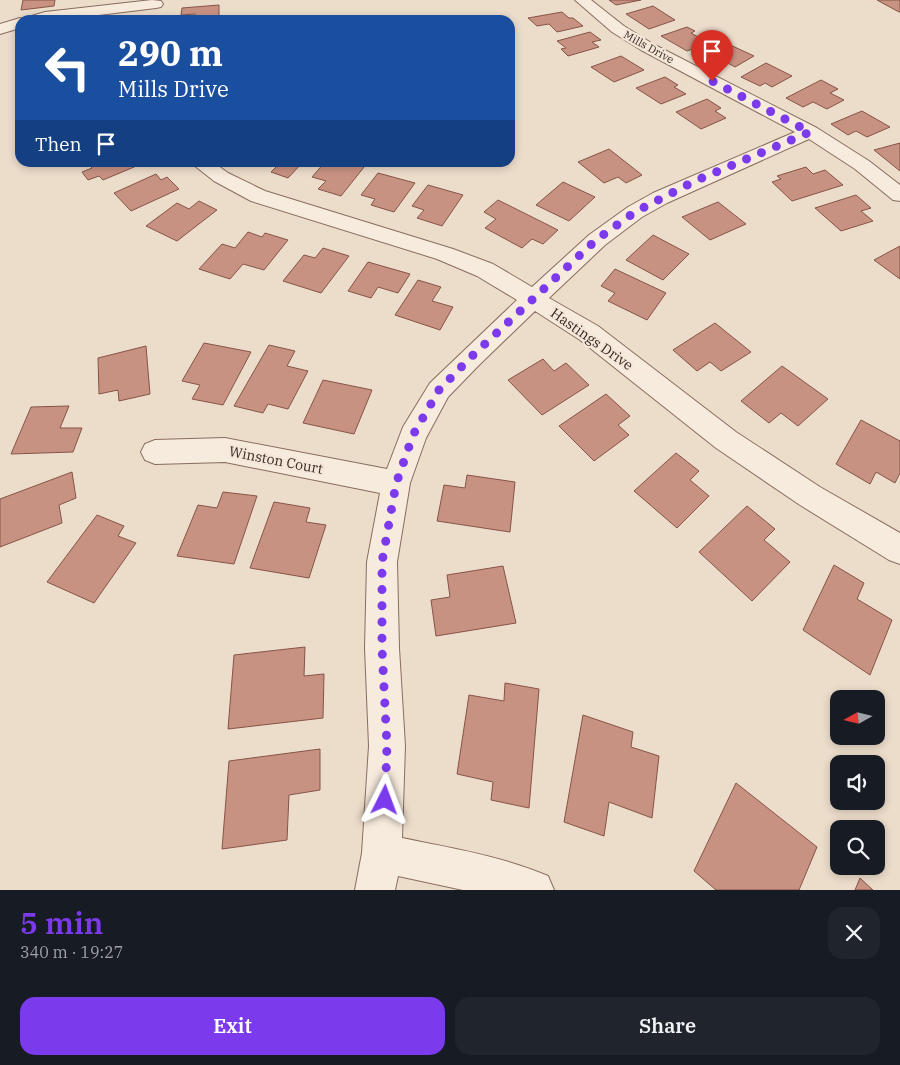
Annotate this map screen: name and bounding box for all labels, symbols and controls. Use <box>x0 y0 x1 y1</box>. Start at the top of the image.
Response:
street label: Mills Drive <box>621 27 677 67</box>
text: 290 m <box>118 30 223 76</box>
pin <box>691 30 733 81</box>
icon: left <box>35 35 100 100</box>
icon: arrive <box>698 37 726 65</box>
text: Mills Drive <box>118 74 229 103</box>
icon: arrive <box>92 130 120 158</box>
text: Then <box>35 132 82 156</box>
street label: Hastings Drive <box>547 304 637 374</box>
street label: Winston Court <box>228 442 325 478</box>
north arrow <box>830 690 885 745</box>
map controls <box>830 690 885 875</box>
button: sound <box>830 755 885 810</box>
position arrow <box>358 773 410 825</box>
button: search <box>830 820 885 875</box>
text: 5 min <box>20 903 103 942</box>
button: close <box>828 907 880 959</box>
text: 340 m · 19:27 <box>20 942 123 962</box>
button: Exit <box>20 997 445 1055</box>
button: Share <box>455 997 880 1055</box>

